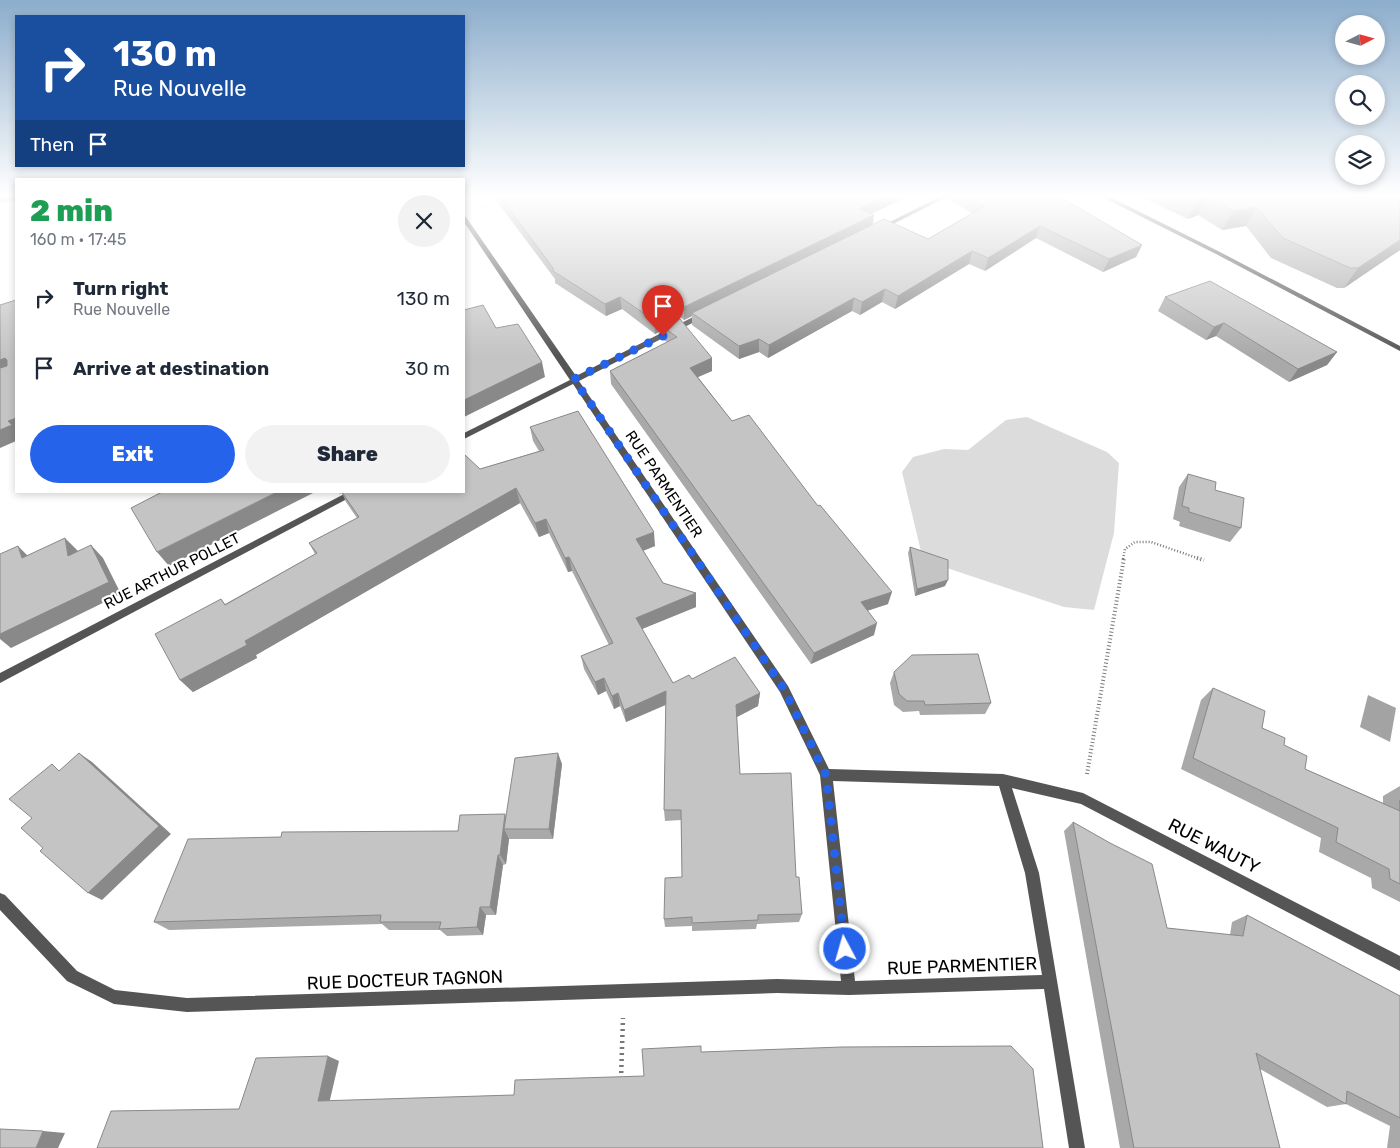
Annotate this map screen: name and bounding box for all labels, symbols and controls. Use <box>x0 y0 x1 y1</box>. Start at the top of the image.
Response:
north arrow <box>1335 15 1385 65</box>
map controls <box>1335 15 1385 185</box>
text: 130 m <box>113 33 217 75</box>
icon: right <box>30 35 95 100</box>
text: Rue Nouvelle <box>113 75 247 102</box>
button: search <box>1335 75 1385 125</box>
icon: arrive <box>84 130 112 158</box>
text: Then <box>30 133 74 156</box>
button: layers <box>1335 135 1385 185</box>
text: 2 min <box>30 193 113 229</box>
button: close <box>398 195 450 247</box>
text: 160 m · 17:45 <box>30 230 127 249</box>
text: Turn right <box>73 277 168 300</box>
icon: right <box>30 284 58 312</box>
pin <box>642 285 684 336</box>
text: 130 m <box>397 287 450 310</box>
icon: arrive <box>649 292 677 320</box>
text: Rue Nouvelle <box>73 300 170 319</box>
icon: arrive <box>30 354 58 382</box>
text: Arrive at destination <box>73 357 269 380</box>
text: 30 m <box>405 357 450 380</box>
button: Exit <box>30 425 235 483</box>
button: Share <box>245 425 450 483</box>
street label: RUE PARMENTIER <box>622 427 707 541</box>
street label: RUE ARTHUR POLLET <box>101 529 243 613</box>
street label: RUE WAUTY <box>1165 814 1264 879</box>
position arrow <box>818 922 870 974</box>
street label: RUE PARMENTIER <box>887 952 1038 980</box>
street label: RUE DOCTEUR TAGNON <box>306 966 504 994</box>

